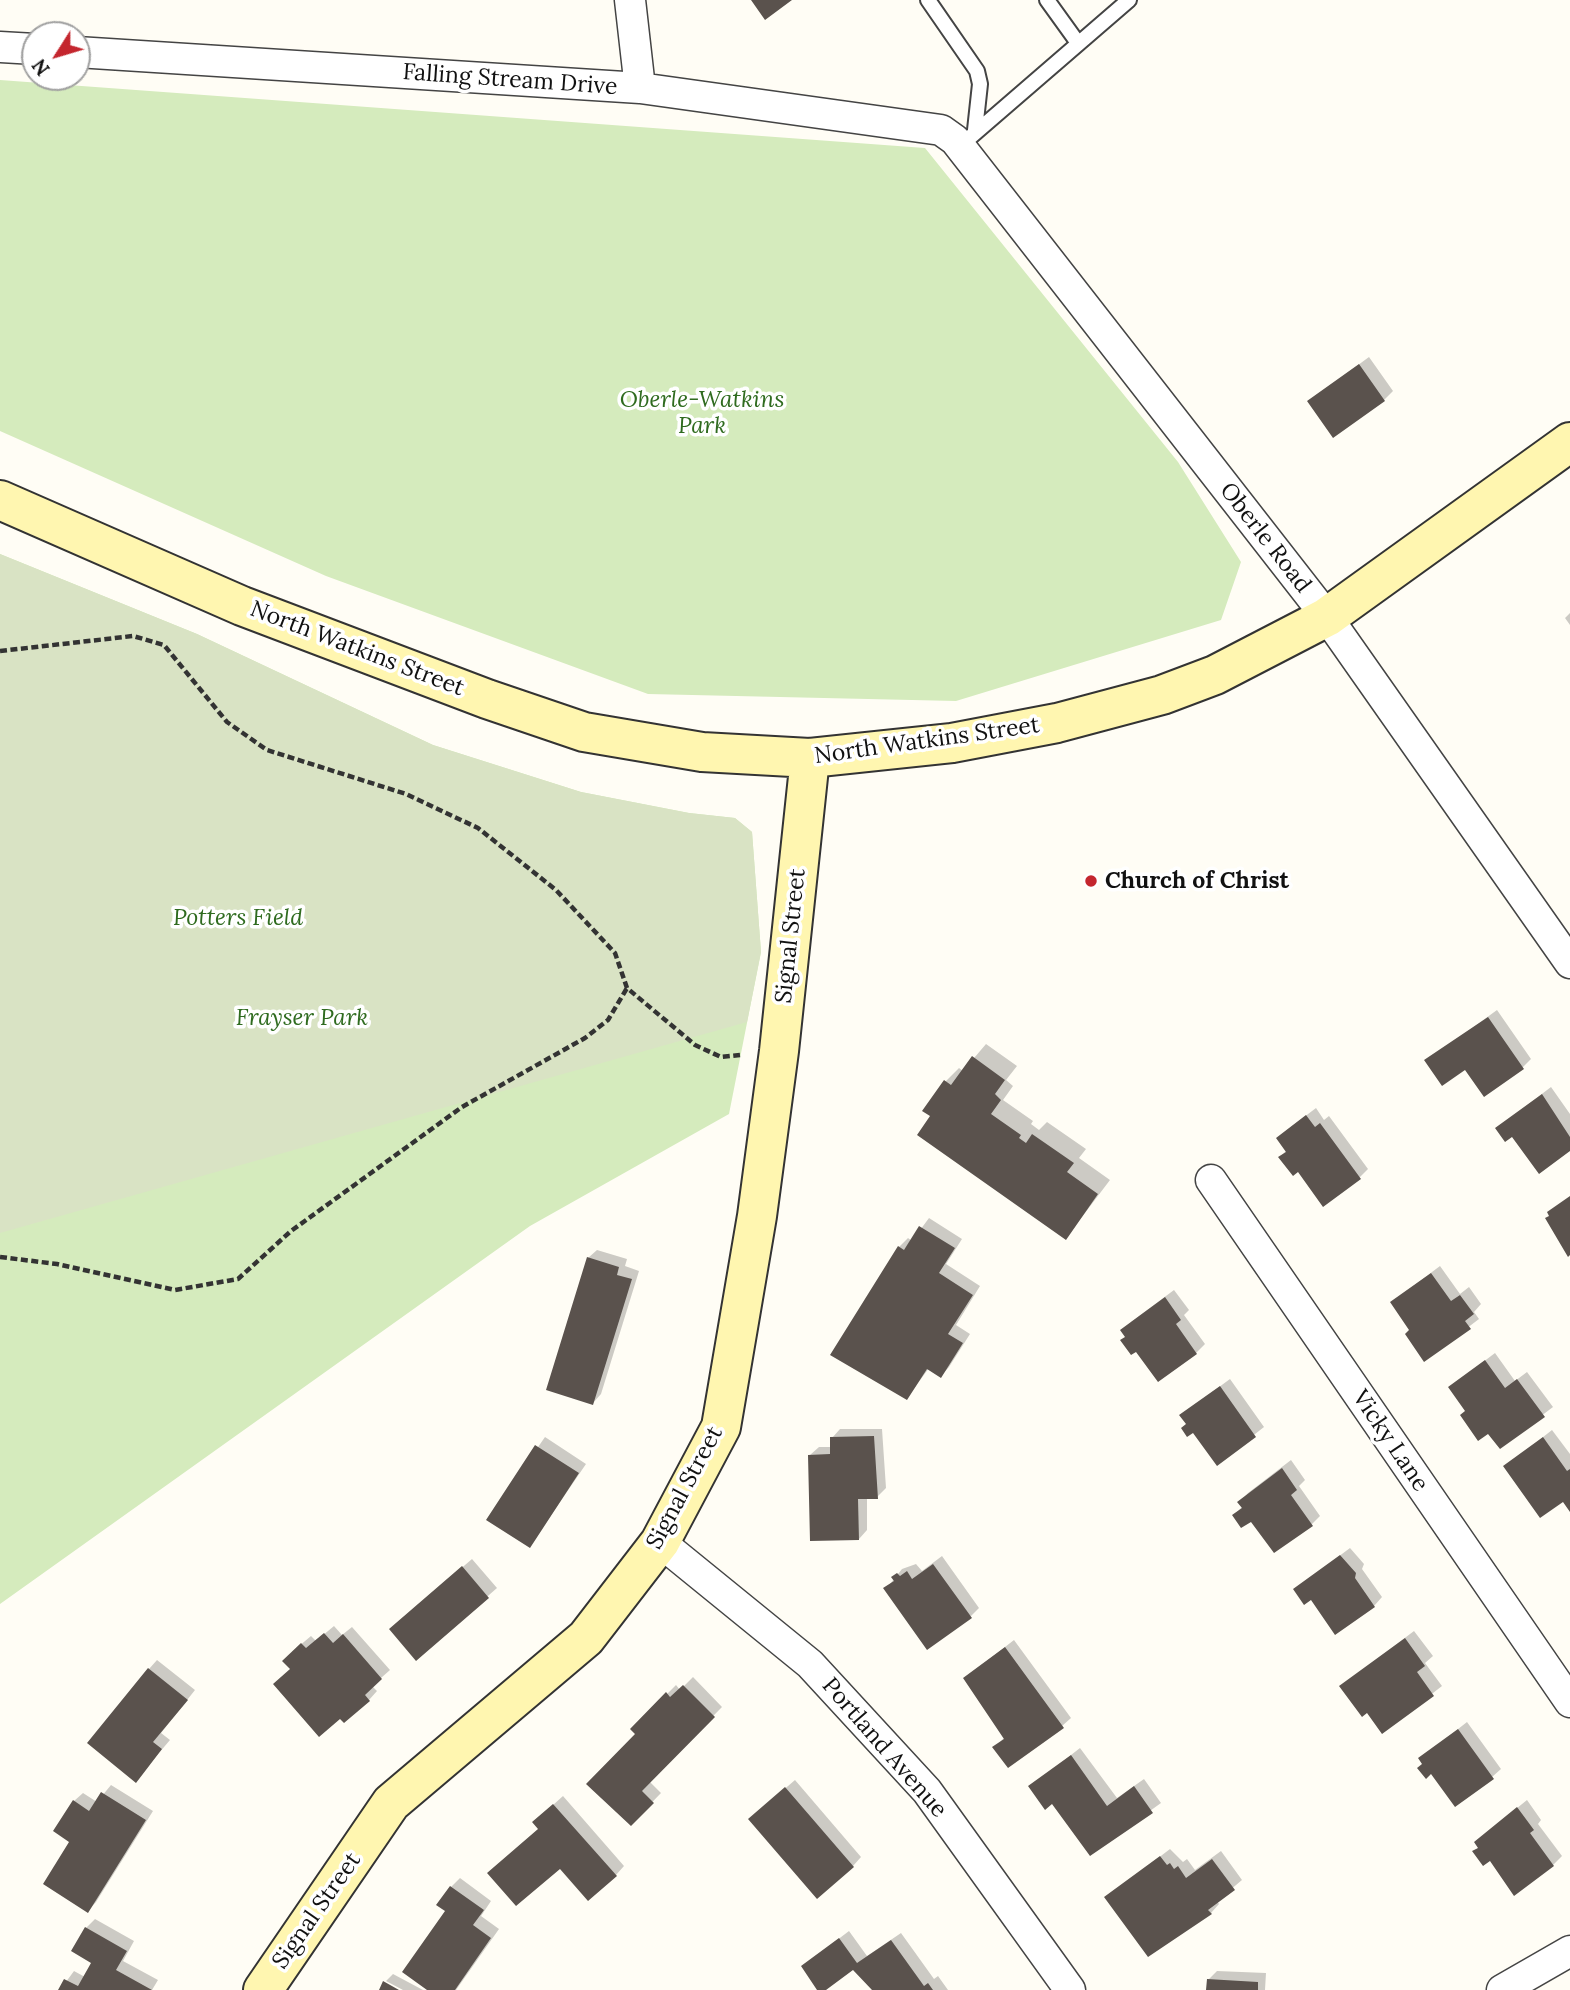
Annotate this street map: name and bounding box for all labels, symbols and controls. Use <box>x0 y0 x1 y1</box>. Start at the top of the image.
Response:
north arrow <box>21 21 91 91</box>
text: N <box>27 54 55 81</box>
street label: Falling Stream Drive <box>402 59 618 101</box>
park label: Oberle-Watkins Park <box>620 386 784 440</box>
street label: Oberle Road <box>1213 477 1317 599</box>
street label: North Watkins Street <box>246 595 468 703</box>
street label: North Watkins Street <box>813 712 1041 770</box>
street label: Signal Street <box>770 867 812 1005</box>
place label: Church of Christ <box>1105 867 1289 895</box>
marker: Church of Christ <box>1083 873 1099 889</box>
park label: Potters Field <box>173 904 303 932</box>
park label: Frayser Park <box>236 1004 368 1032</box>
street label: Vicky Lane <box>1346 1385 1434 1497</box>
street label: Signal Street <box>641 1422 729 1554</box>
street label: Portland Avenue <box>816 1672 952 1824</box>
street label: Signal Street <box>267 1848 367 1974</box>

